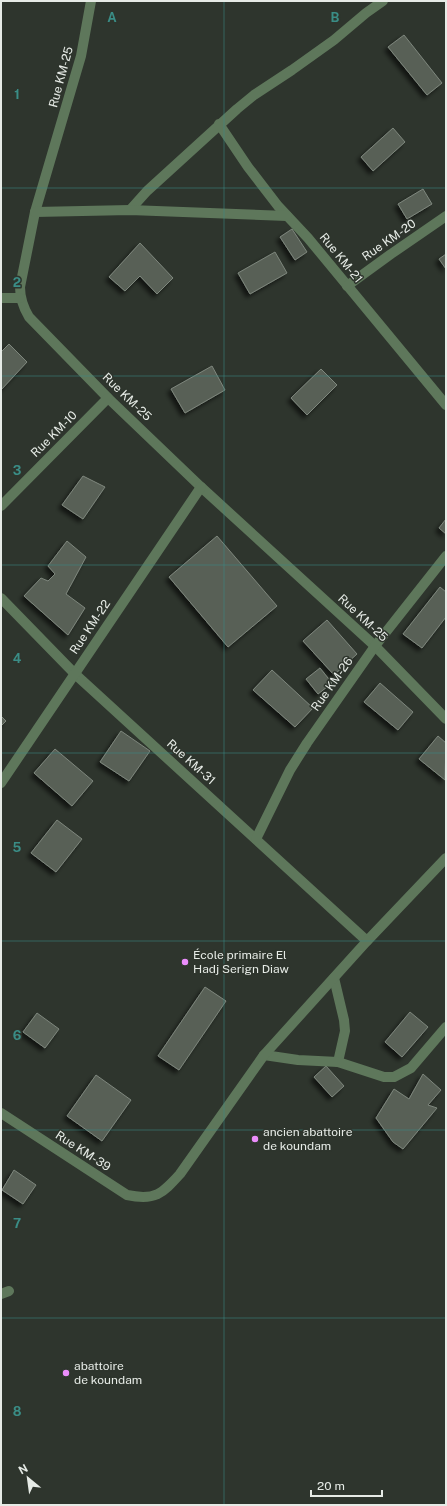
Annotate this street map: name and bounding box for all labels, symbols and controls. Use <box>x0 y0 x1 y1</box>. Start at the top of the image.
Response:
text: A <box>107 10 117 25</box>
text: B <box>331 10 340 25</box>
street label: Rue KM-25 <box>46 45 76 109</box>
text: 1 <box>14 87 20 102</box>
street label: Rue KM-20 <box>359 216 419 264</box>
street label: Rue KM-21 <box>317 230 365 286</box>
text: 2 <box>13 275 21 290</box>
street label: Rue KM-25 <box>100 370 155 424</box>
street label: Rue KM-10 <box>28 408 80 460</box>
text: 3 <box>13 463 22 478</box>
street label: Rue KM-25 <box>335 591 391 645</box>
street label: Rue KM-22 <box>67 597 113 657</box>
text: 4 <box>13 651 22 666</box>
street label: Rue KM-26 <box>308 654 356 714</box>
street label: Rue KM-31 <box>164 737 218 787</box>
text: 5 <box>13 840 22 855</box>
place label: École primaire El Hadj Serign Diaw <box>193 948 290 976</box>
marker: École primaire El Hadj Serign Diaw <box>180 957 190 967</box>
text: 6 <box>13 1028 22 1043</box>
place label: ancien abattoire de koundam <box>263 1125 353 1153</box>
street label: Rue KM-39 <box>53 1128 113 1174</box>
marker: ancien abattoire de koundam <box>250 1134 260 1144</box>
text: 7 <box>13 1216 21 1231</box>
place label: abattoire de koundam <box>74 1359 142 1387</box>
marker: abattoire de koundam <box>61 1368 71 1378</box>
text: 8 <box>13 1404 22 1419</box>
north arrow <box>8 1458 48 1498</box>
text: N <box>16 1462 30 1477</box>
scale bar <box>311 1472 382 1498</box>
text: 20 m <box>317 1479 345 1493</box>

